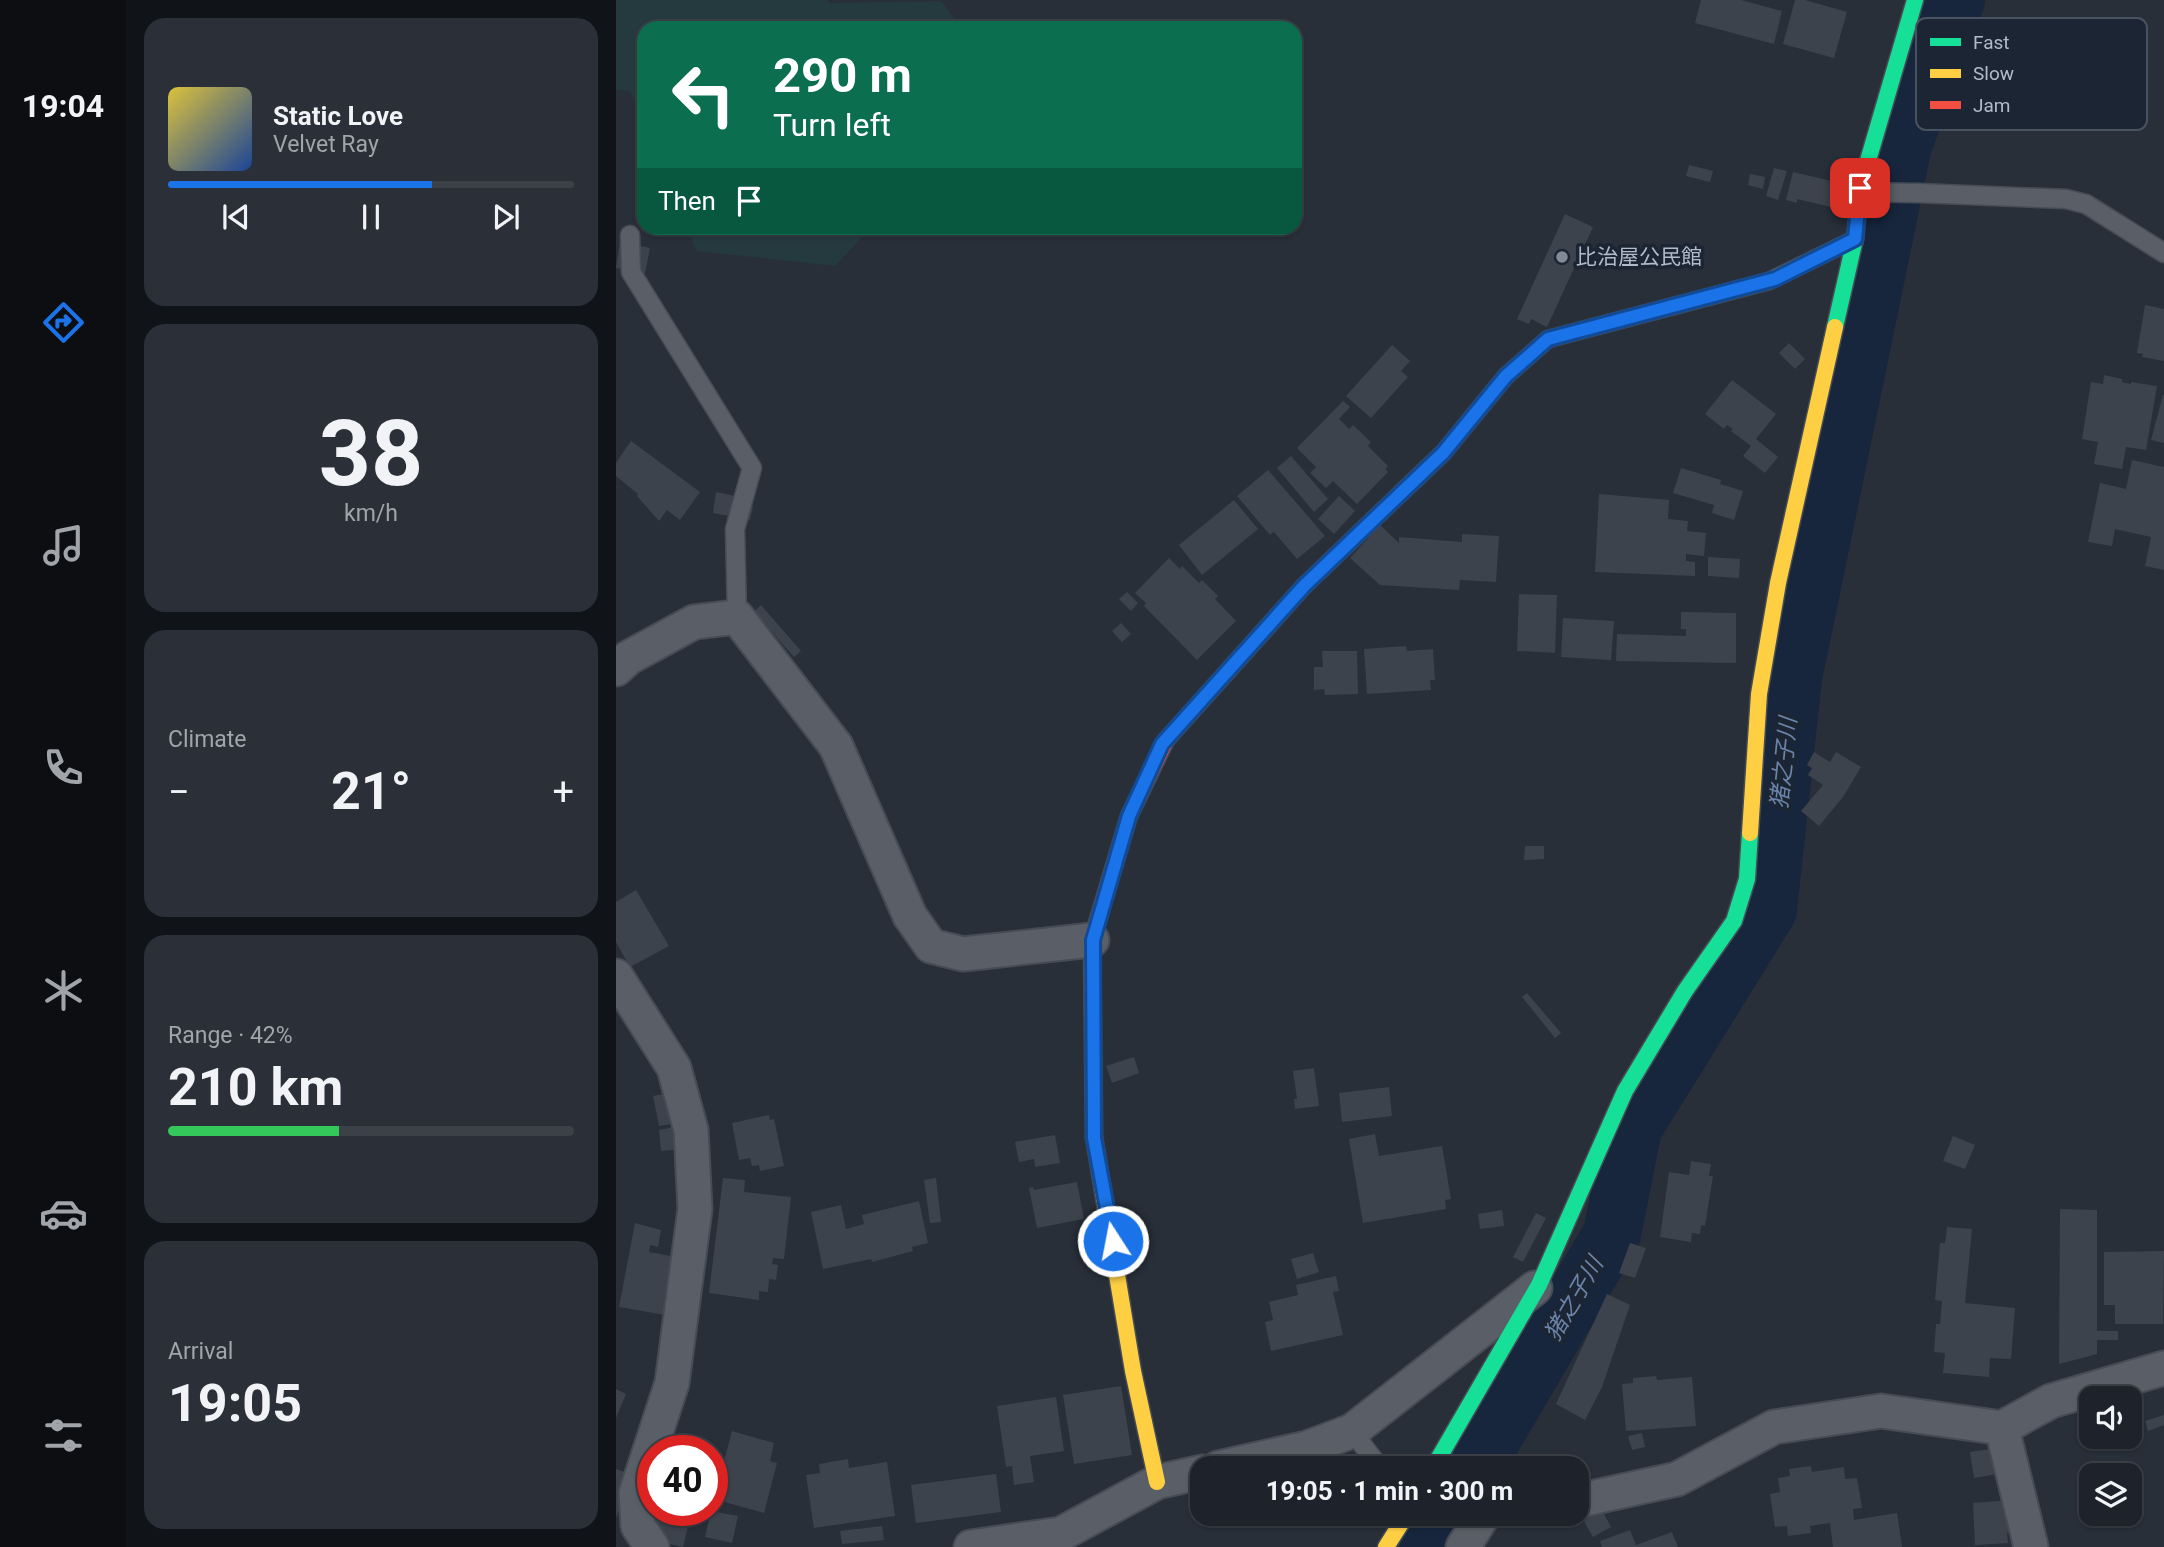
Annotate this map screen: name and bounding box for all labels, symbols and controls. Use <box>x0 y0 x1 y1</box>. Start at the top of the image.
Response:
legend <box>1916 18 2147 130</box>
text: Fast <box>1973 31 2010 54</box>
text: 290 m <box>773 47 912 104</box>
icon: left <box>658 49 749 140</box>
text: Slow <box>1973 62 2014 85</box>
text: 19:04 <box>22 87 104 125</box>
text: Jam <box>1973 94 2010 117</box>
text: Static Love <box>273 101 403 131</box>
text: Turn left <box>773 106 891 144</box>
text: Velvet Ray <box>273 131 379 158</box>
pin <box>1830 158 1890 218</box>
icon: arrive <box>1841 169 1879 207</box>
icon: arrive <box>730 182 768 220</box>
text: Then <box>658 186 716 216</box>
icon: previous <box>217 198 255 236</box>
icon: pause <box>352 198 390 236</box>
icon: next <box>487 198 525 236</box>
place label: 比治屋公民館 <box>1576 245 1702 269</box>
marker: 比治屋公民館 <box>1554 249 1570 265</box>
icon: directions <box>39 298 88 347</box>
text: 38 <box>319 401 423 507</box>
text: km/h <box>344 500 398 527</box>
icon: music <box>39 521 88 570</box>
water label: 猪之子川 <box>1766 713 1803 810</box>
text: Climate <box>168 726 247 753</box>
icon: phone <box>39 743 88 792</box>
text: 21° <box>331 761 411 822</box>
text: − <box>168 770 190 814</box>
text: + <box>552 770 574 814</box>
icon: climate <box>39 966 88 1015</box>
text: Range · 42% <box>168 1022 293 1049</box>
text: 210 km <box>168 1057 343 1118</box>
icon: car <box>39 1189 88 1238</box>
position arrow <box>1076 1204 1150 1278</box>
water label: 猪之子川 <box>1539 1250 1610 1346</box>
text: Arrival <box>168 1338 233 1365</box>
text: 19:05 <box>168 1373 302 1434</box>
map controls <box>2079 1386 2142 1526</box>
button: sound <box>2079 1386 2142 1449</box>
icon: filters <box>39 1411 88 1460</box>
speed limit sign: 40 <box>637 1435 728 1526</box>
button: layers <box>2079 1463 2142 1526</box>
text: 19:05 · 1 min · 300 m <box>1266 1476 1513 1506</box>

